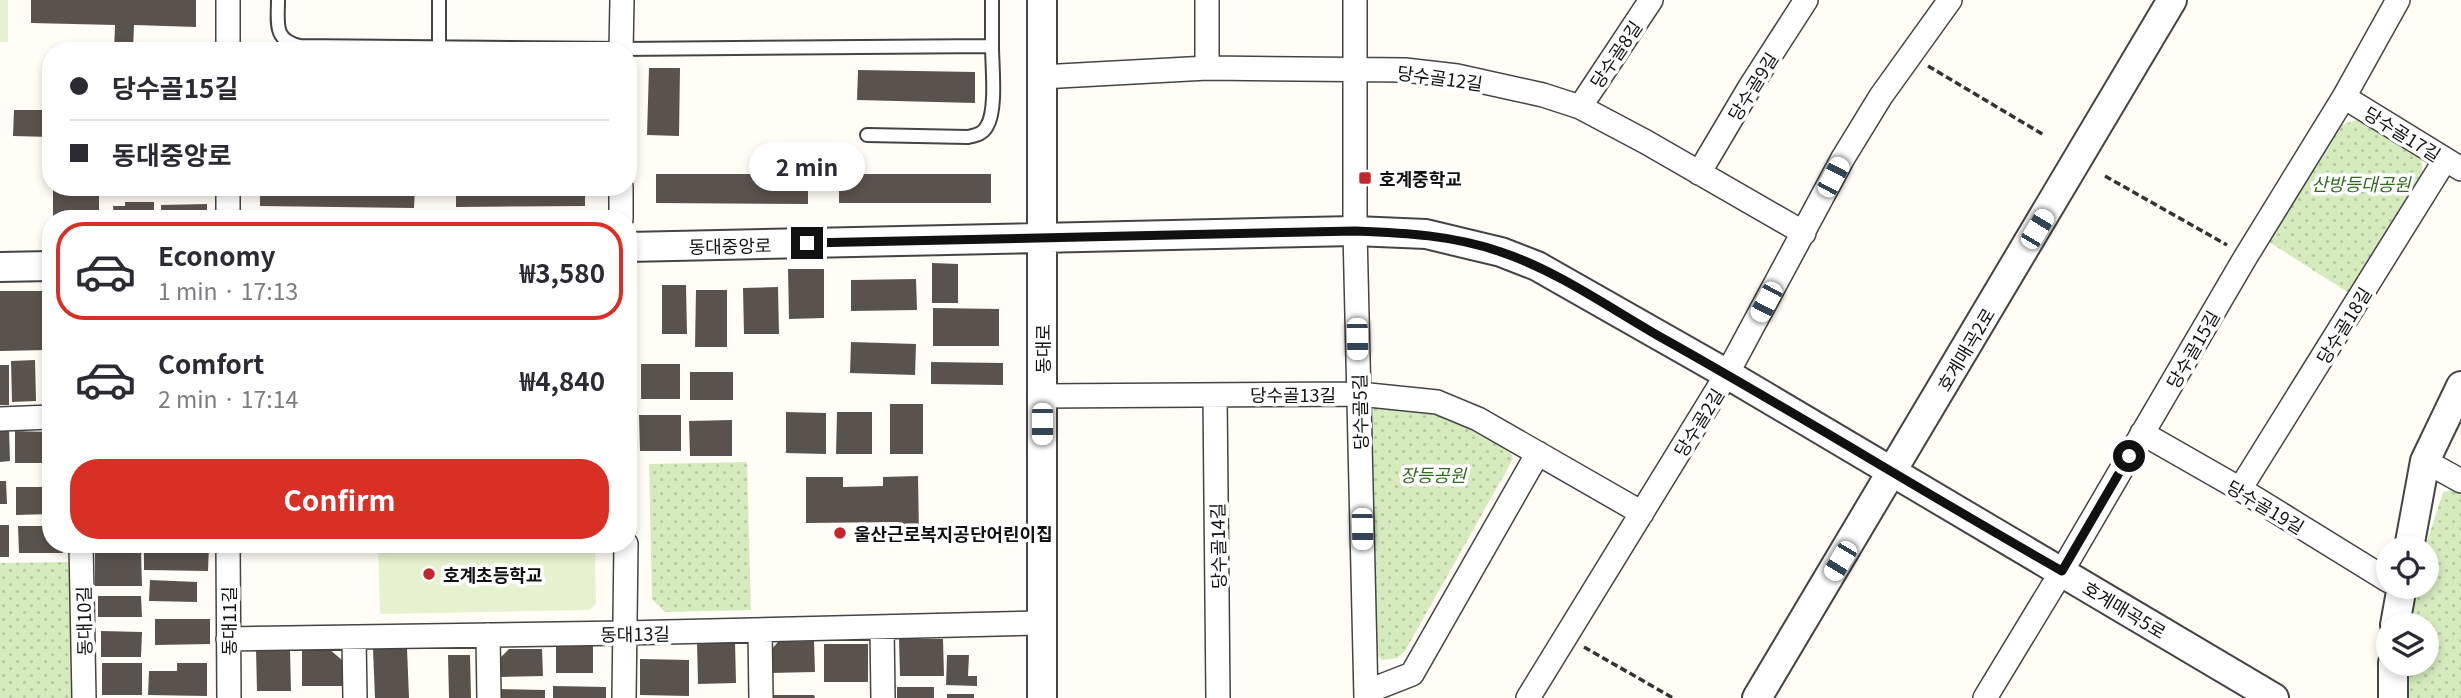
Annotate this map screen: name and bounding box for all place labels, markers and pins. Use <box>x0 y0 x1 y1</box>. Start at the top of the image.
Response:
place label: 호계중학교 <box>1379 165 1462 191</box>
marker: 호계중학교 <box>1357 170 1373 186</box>
place label: 울산근로복지공단어린이집 <box>854 520 1053 546</box>
marker: 울산근로복지공단어린이집 <box>832 525 848 541</box>
place label: 호계초등학교 <box>443 561 542 587</box>
marker: 호계초등학교 <box>421 566 437 582</box>

